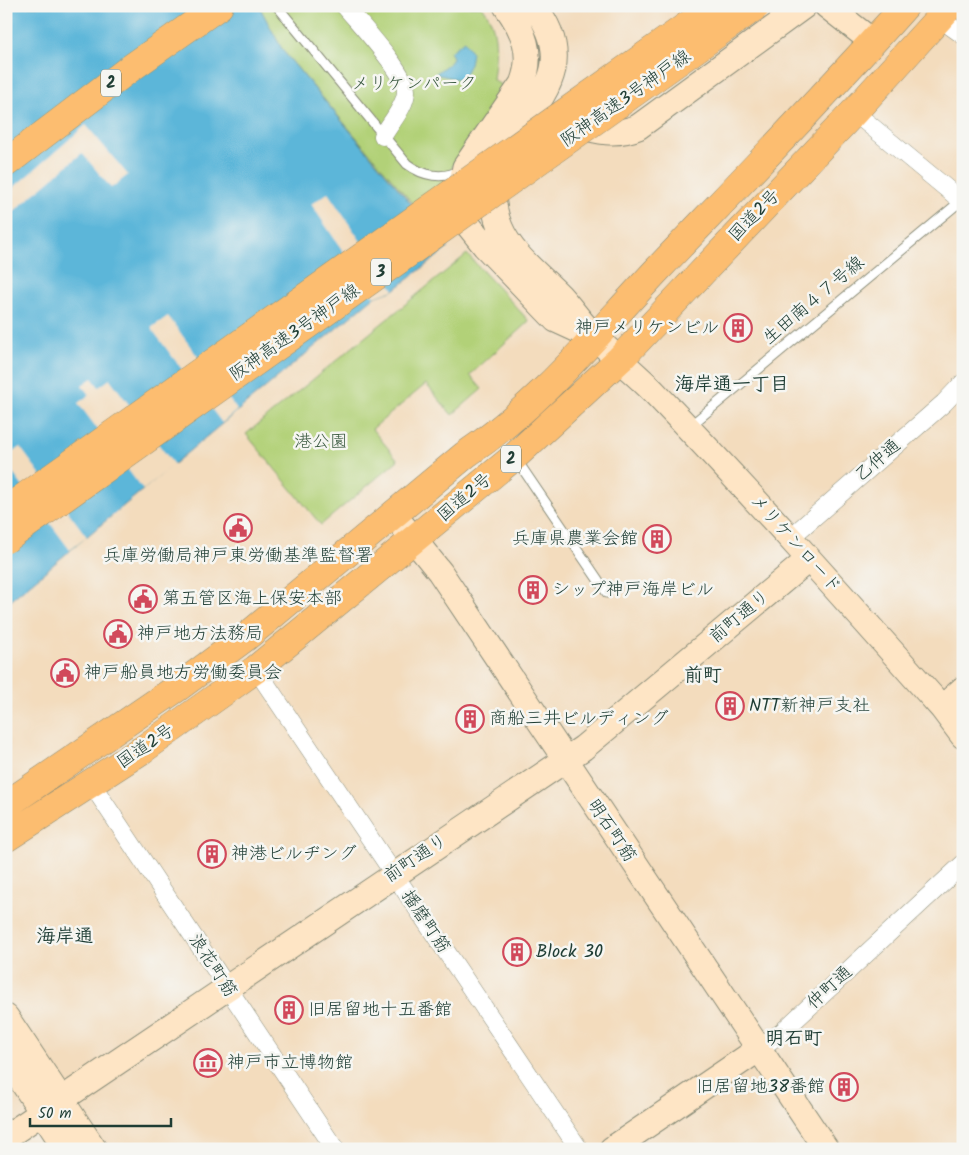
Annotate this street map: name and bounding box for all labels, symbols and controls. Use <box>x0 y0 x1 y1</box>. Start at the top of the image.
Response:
street label: 阪神高速3号神戸線 <box>554 43 698 155</box>
road number: 2 <box>101 70 121 96</box>
park label: メリケンパーク <box>351 70 477 99</box>
street label: 国道2号 <box>722 183 788 249</box>
street label: 生田南４７号線 <box>756 249 872 353</box>
road number: 3 <box>371 258 391 286</box>
street label: 阪神高速3号神戸線 <box>223 277 367 389</box>
building icon: 神戸メリケンビル <box>723 313 753 343</box>
place label: 神戸メリケンビル <box>575 314 719 343</box>
district label: 海岸通一丁目 <box>675 370 789 400</box>
park label: 港公園 <box>294 428 348 457</box>
street label: 乙仲通 <box>848 432 908 490</box>
road number: 2 <box>501 446 521 472</box>
street label: 国道2号 <box>431 466 499 530</box>
street label: メリケンロード <box>742 487 848 601</box>
public building icon: 兵庫労働局神戸東労働基準監督署 <box>223 513 253 543</box>
building icon: 兵庫県農業会館 <box>642 524 672 554</box>
place label: 兵庫県農業会館 <box>512 525 638 554</box>
place label: 兵庫労働局神戸東労働基準監督署 <box>103 542 373 571</box>
building icon: シップ神戸海岸ビル <box>518 575 548 605</box>
place label: シップ神戸海岸ビル <box>552 576 714 605</box>
street label: 前町通り <box>703 583 777 651</box>
public building icon: 第五管区海上保安本部 <box>128 584 158 614</box>
place label: 第五管区海上保安本部 <box>162 585 342 614</box>
public building icon: 神戸地方法務局 <box>103 619 133 649</box>
place label: 神戸地方法務局 <box>137 620 263 649</box>
public building icon: 神戸船員地方労働委員会 <box>50 658 80 688</box>
place label: 神戸船員地方労働委員会 <box>84 659 282 688</box>
district label: 前町 <box>684 661 722 691</box>
building icon: NTT新神戸支社 <box>715 691 745 721</box>
place label: NTT新神戸支社 <box>749 692 870 721</box>
building icon: 商船三井ビルディング <box>455 704 485 734</box>
place label: 商船三井ビルディング <box>489 705 669 734</box>
street label: 国道2号 <box>111 717 181 777</box>
street label: 明石町筋 <box>579 793 643 869</box>
street label: 前町通り <box>378 827 454 891</box>
building icon: 神港ビルヂング <box>197 839 227 869</box>
place label: 神港ビルヂング <box>231 840 357 869</box>
street label: 播磨町筋 <box>393 884 457 960</box>
district label: 海岸通 <box>36 922 94 952</box>
street label: 浪花町筋 <box>180 928 244 1004</box>
building icon: Block 30 <box>502 937 532 967</box>
place label: Block 30 <box>536 938 603 967</box>
street label: 仲町通 <box>800 959 860 1017</box>
building icon: 旧居留地十五番館 <box>274 995 304 1025</box>
place label: 旧居留地十五番館 <box>308 996 452 1025</box>
district label: 明石町 <box>765 1024 823 1054</box>
museum icon: 神戸市立博物館 <box>193 1048 223 1078</box>
place label: 神戸市立博物館 <box>227 1049 353 1078</box>
building icon: 旧居留地38番館 <box>829 1072 859 1102</box>
place label: 旧居留地38番館 <box>696 1073 825 1102</box>
scale bar <box>30 1095 171 1127</box>
text: 50 m <box>38 1102 72 1126</box>

